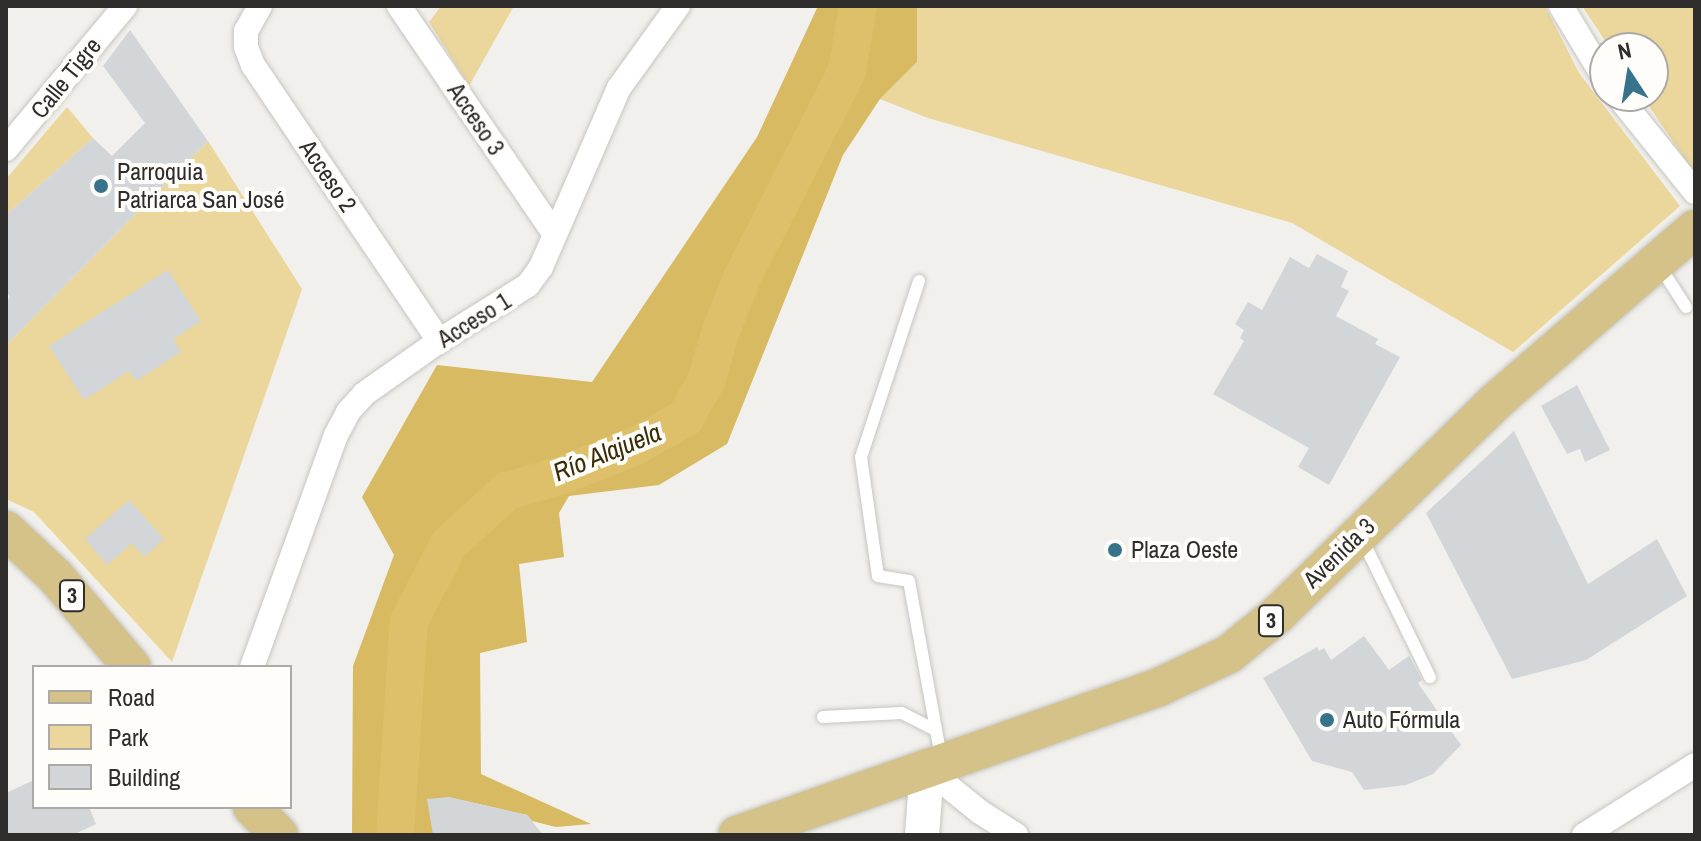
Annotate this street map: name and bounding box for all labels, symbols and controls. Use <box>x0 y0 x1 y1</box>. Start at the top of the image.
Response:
street label: Calle Tigre <box>25 32 107 124</box>
north arrow <box>1589 32 1669 112</box>
text: N <box>1615 34 1634 67</box>
street label: Acceso 3 <box>441 77 511 161</box>
street label: Acceso 2 <box>293 134 363 218</box>
place label: Parroquia Patriarca San José <box>117 158 284 214</box>
marker: Parroquia Patriarca San José <box>92 177 110 195</box>
street label: Acceso 1 <box>432 286 516 354</box>
water label: Río Alajuela <box>548 416 666 488</box>
street label: Avenida 3 <box>1297 512 1381 594</box>
place label: Plaza Oeste <box>1131 536 1238 564</box>
marker: Plaza Oeste <box>1106 541 1124 559</box>
road number: 3 <box>58 578 86 614</box>
road number: 3 <box>1257 603 1285 639</box>
legend <box>32 665 292 809</box>
text: Road <box>108 681 155 713</box>
place label: Auto Fórmula <box>1343 706 1460 734</box>
marker: Auto Fórmula <box>1318 711 1336 729</box>
text: Park <box>108 721 148 753</box>
text: Building <box>108 761 180 793</box>

